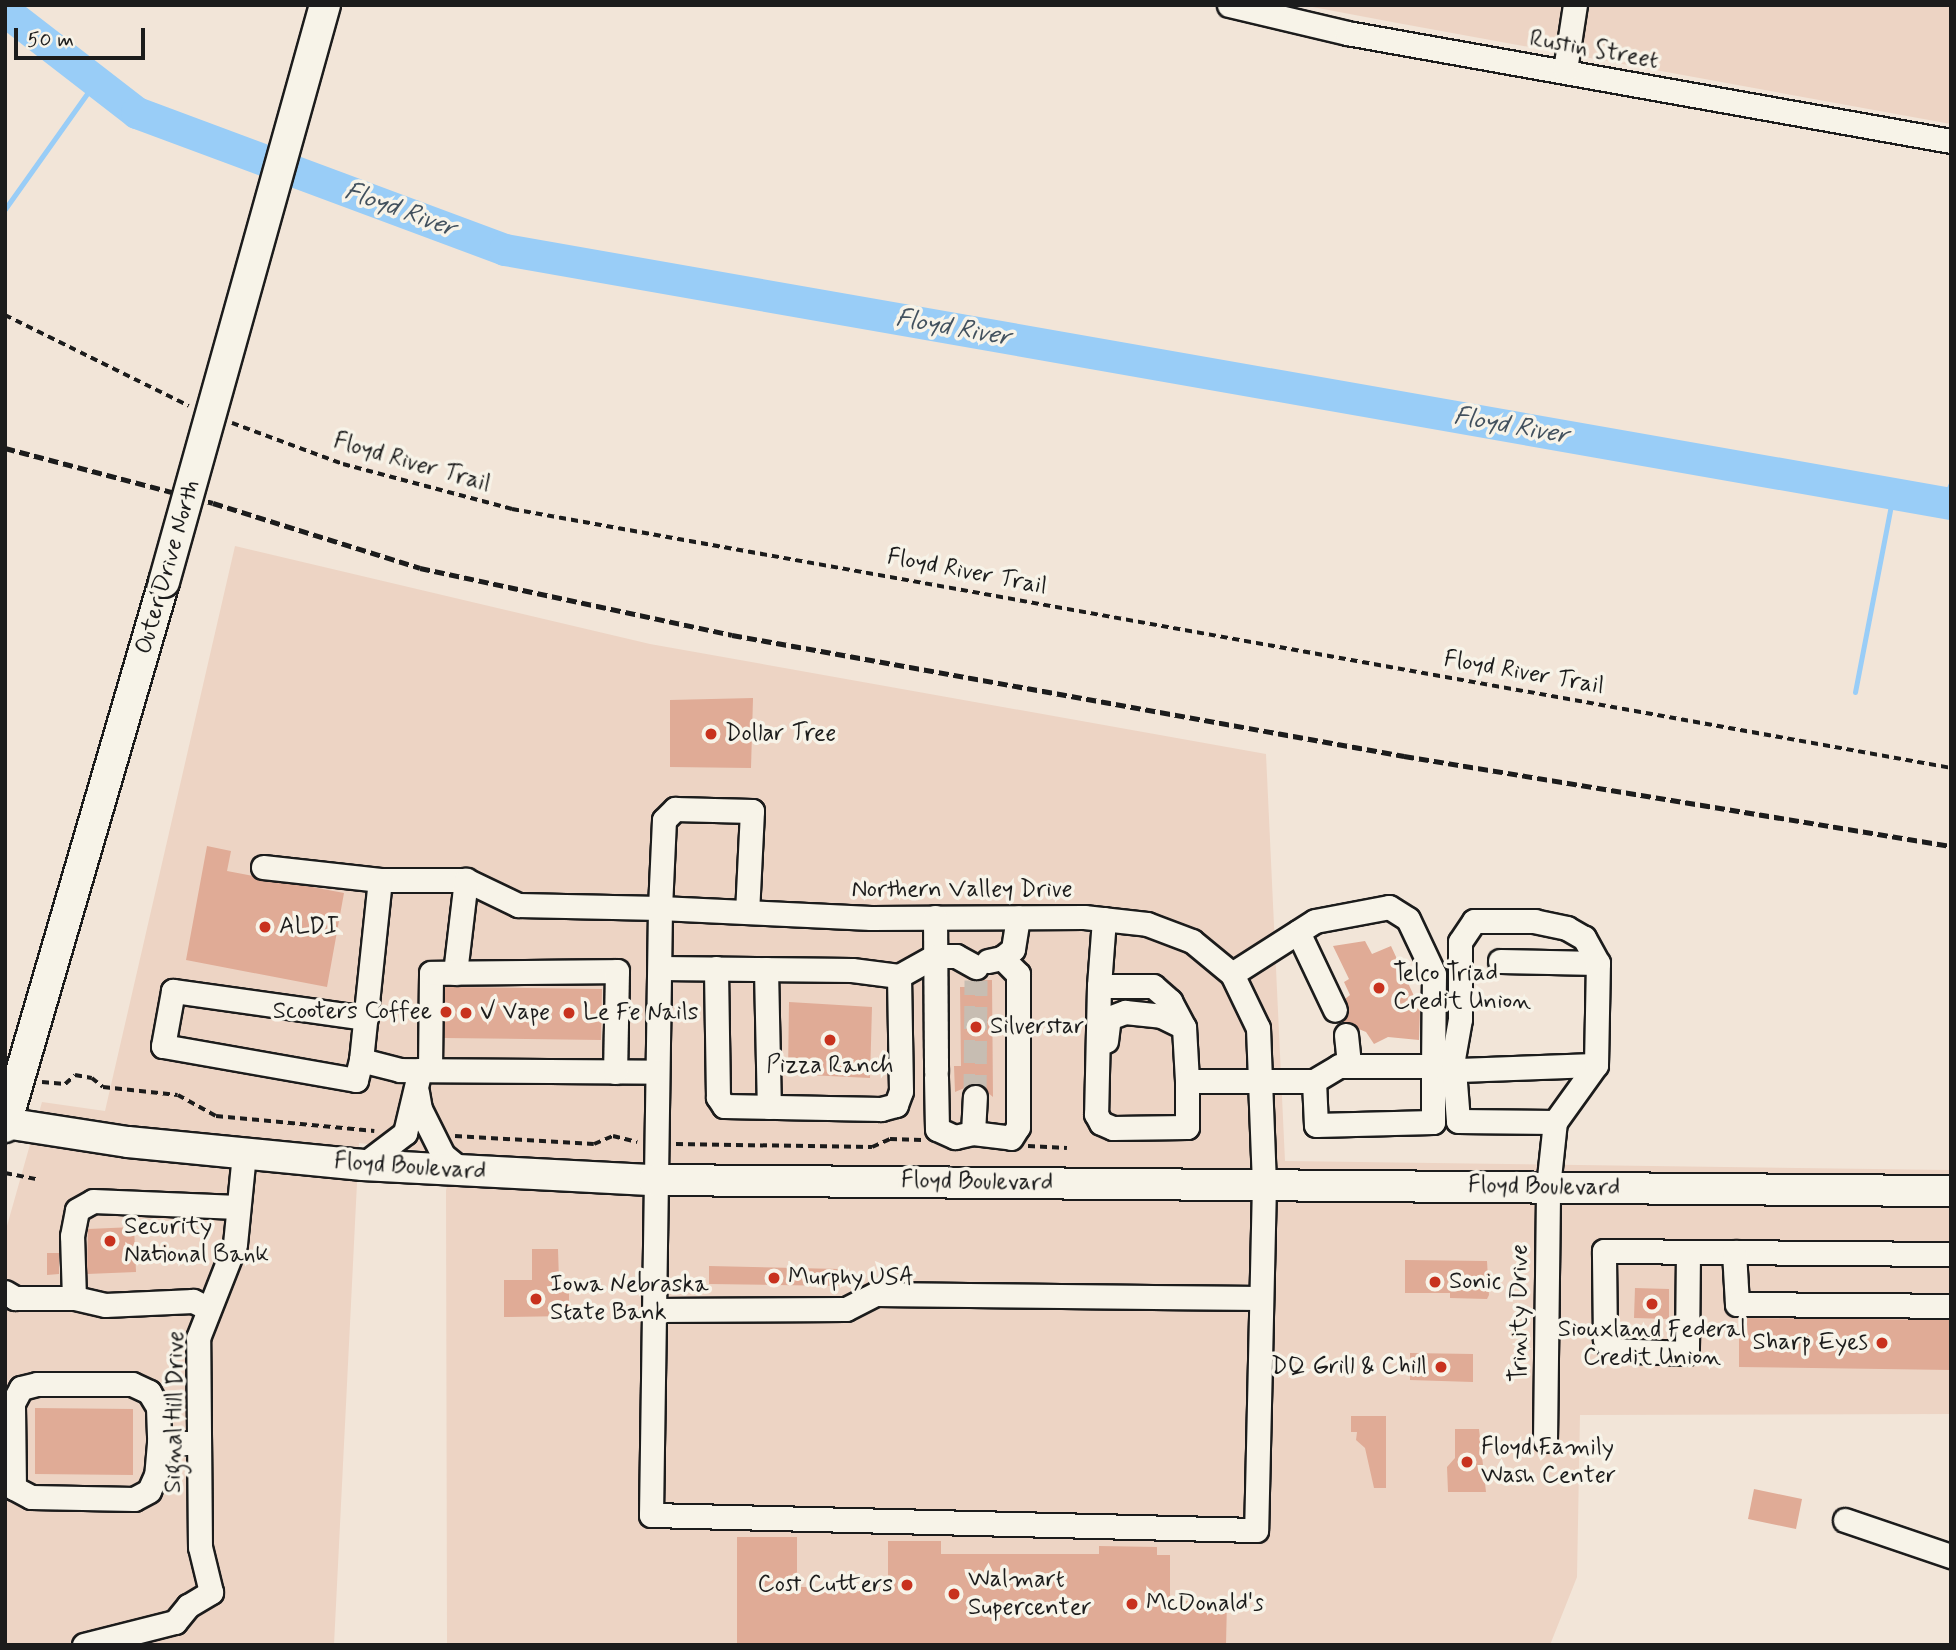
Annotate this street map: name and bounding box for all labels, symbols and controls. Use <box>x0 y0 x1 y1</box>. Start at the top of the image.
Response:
scale bar <box>18 14 149 58</box>
street label: Rustin Street <box>1525 24 1663 76</box>
text: 50 m <box>27 26 74 54</box>
water label: Floyd River <box>338 176 462 246</box>
water label: Floyd River <box>891 303 1015 355</box>
water label: Floyd River <box>1449 401 1573 453</box>
street label: Floyd River Trail <box>331 427 493 499</box>
street label: Outer Drive North <box>129 477 207 657</box>
street label: Floyd River Trail <box>886 543 1048 601</box>
street label: Floyd River Trail <box>1442 645 1606 701</box>
place label: Dollar Tree <box>725 720 833 748</box>
marker: Dollar Tree <box>703 726 719 742</box>
street label: Northern Valley Drive <box>854 876 1070 904</box>
place label: ALDI <box>279 913 339 941</box>
marker: ALDI <box>257 919 273 935</box>
place label: Telco Triad Credit Union <box>1393 960 1525 1016</box>
marker: Telco Triad Credit Union <box>1371 980 1387 996</box>
place label: Scooters Coffee <box>271 998 432 1026</box>
place label: V Vape <box>480 999 550 1027</box>
place label: Le Fe Nails <box>583 999 696 1027</box>
marker: Scooters Coffee <box>438 1004 454 1020</box>
marker: V Vape <box>458 1005 474 1021</box>
marker: Le Fe Nails <box>561 1005 577 1021</box>
place label: Silverstar <box>990 1013 1084 1041</box>
marker: Silverstar <box>968 1019 984 1035</box>
marker: Pizza Ranch <box>822 1032 838 1048</box>
place label: Pizza Ranch <box>767 1052 893 1080</box>
street label: Floyd Boulevard <box>333 1147 487 1187</box>
street label: Floyd Boulevard <box>900 1166 1054 1198</box>
street label: Floyd Boulevard <box>1467 1171 1621 1203</box>
place label: Security National Bank <box>124 1213 266 1269</box>
marker: Security National Bank <box>102 1233 118 1249</box>
street label: Trinity Drive <box>1506 1245 1534 1381</box>
place label: Murphy USA <box>788 1264 914 1292</box>
place label: Sonic <box>1449 1268 1501 1296</box>
marker: Murphy USA <box>766 1270 782 1286</box>
place label: Iowa Nebraska State Bank <box>550 1271 712 1327</box>
marker: Sonic <box>1427 1274 1443 1290</box>
marker: Iowa Nebraska State Bank <box>528 1291 544 1307</box>
marker: Siouxland Federal Credit Union <box>1644 1296 1660 1312</box>
place label: Siouxland Federal Credit Union <box>1558 1316 1746 1372</box>
place label: Sharp Eyes <box>1756 1329 1868 1357</box>
street label: Signal Hill Drive <box>159 1330 191 1494</box>
marker: Sharp Eyes <box>1874 1335 1890 1351</box>
place label: DQ Grill & Chill <box>1271 1353 1427 1381</box>
marker: DQ Grill & Chill <box>1433 1359 1449 1375</box>
place label: Floyd Family Wash Center <box>1481 1434 1616 1490</box>
marker: Floyd Family Wash Center <box>1459 1454 1475 1470</box>
place label: Walmart Supercenter <box>968 1566 1092 1622</box>
place label: Cost Cutters <box>758 1571 893 1599</box>
marker: Cost Cutters <box>899 1577 915 1593</box>
marker: Walmart Supercenter <box>946 1586 962 1602</box>
place label: McDonald's <box>1146 1590 1264 1618</box>
marker: McDonald's <box>1124 1596 1140 1612</box>

